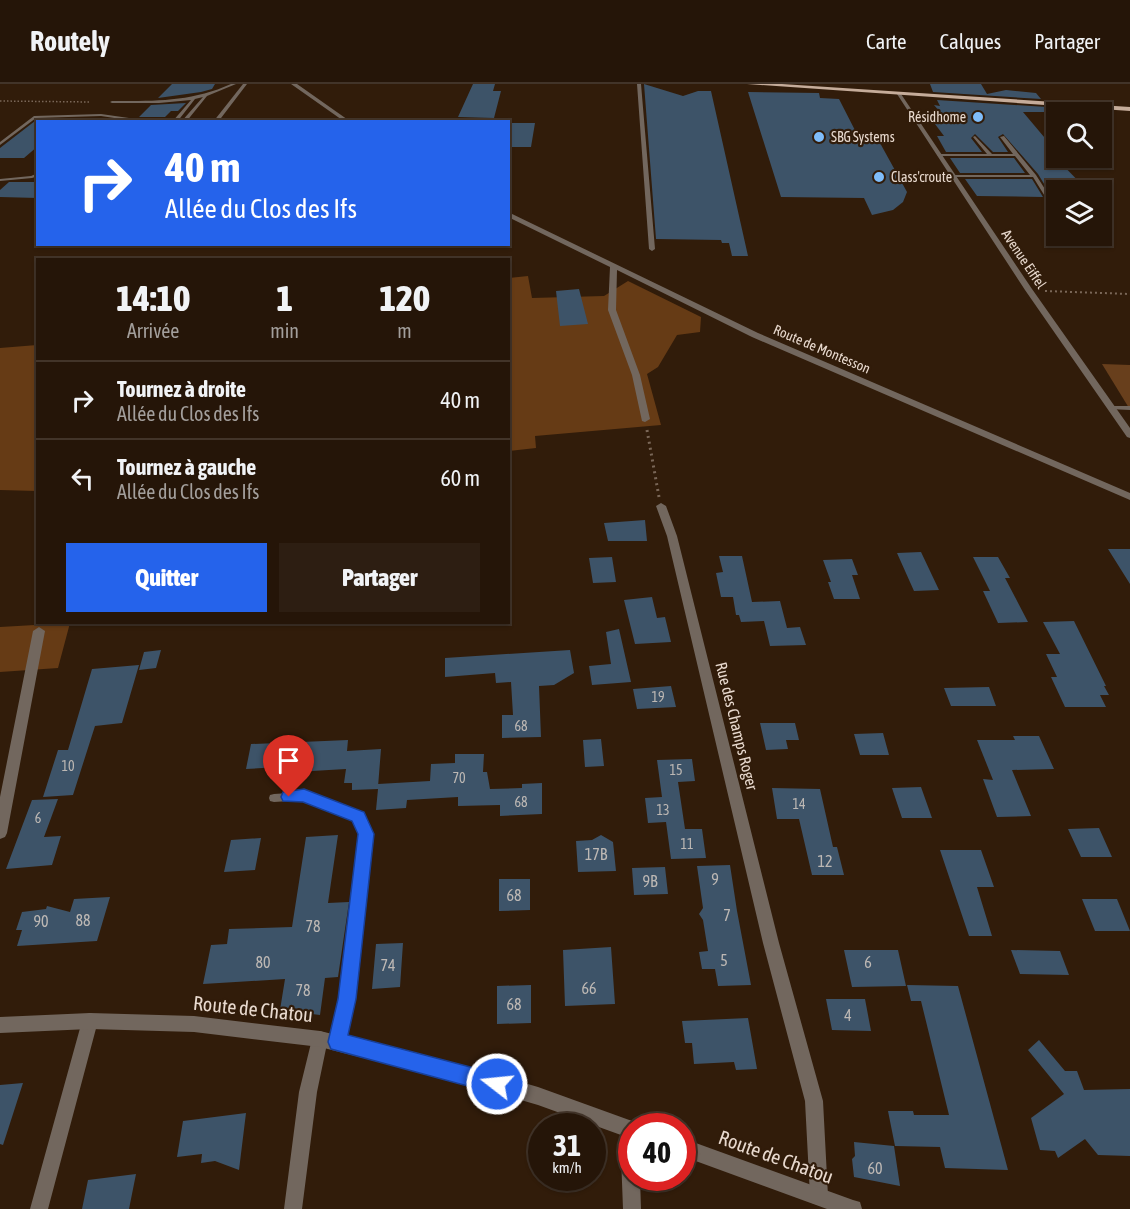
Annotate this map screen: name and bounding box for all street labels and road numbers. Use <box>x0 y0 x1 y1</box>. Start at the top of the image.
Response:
street label: Avenue Eiffel <box>998 227 1050 292</box>
street label: Route de Montesson <box>771 321 873 377</box>
street label: Rue des Champs Roger <box>711 660 762 792</box>
street label: Route de Chatou <box>192 991 314 1026</box>
street label: Route de Chatou <box>716 1125 837 1188</box>

